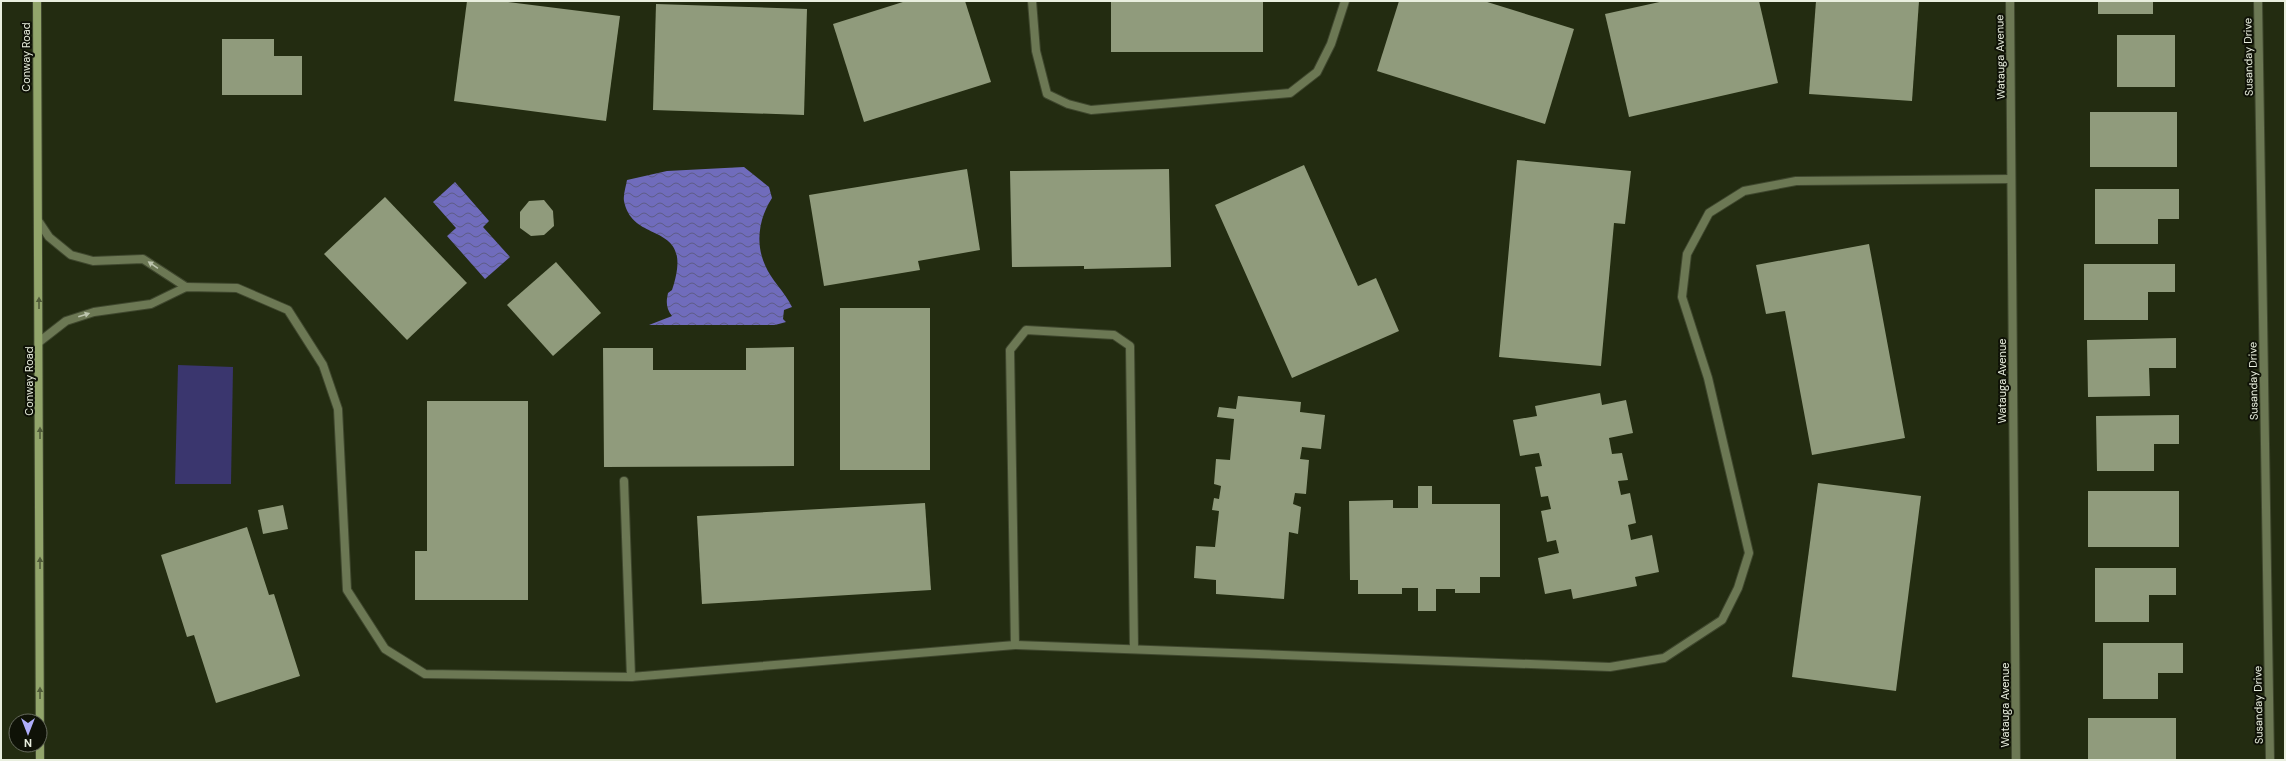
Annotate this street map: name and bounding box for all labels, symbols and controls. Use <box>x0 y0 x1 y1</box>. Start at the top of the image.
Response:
street label: Watauga Avenue <box>1992 14 2008 100</box>
street label: Susanday Drive <box>2240 18 2256 96</box>
street label: Conway Road <box>19 22 33 92</box>
one-way arrow <box>148 261 158 269</box>
one-way arrow <box>36 296 42 309</box>
one-way arrow <box>78 312 90 318</box>
street label: Watauga Avenue <box>1995 339 2009 423</box>
street label: Susanday Drive <box>2245 342 2261 420</box>
street label: Conway Road <box>22 346 36 416</box>
one-way arrow <box>37 426 43 439</box>
one-way arrow <box>37 556 43 569</box>
street label: Watauga Avenue <box>1998 663 2012 747</box>
street label: Susanday Drive <box>2250 666 2266 744</box>
one-way arrow <box>37 686 43 699</box>
north arrow <box>8 713 48 753</box>
text: N <box>24 736 32 750</box>

